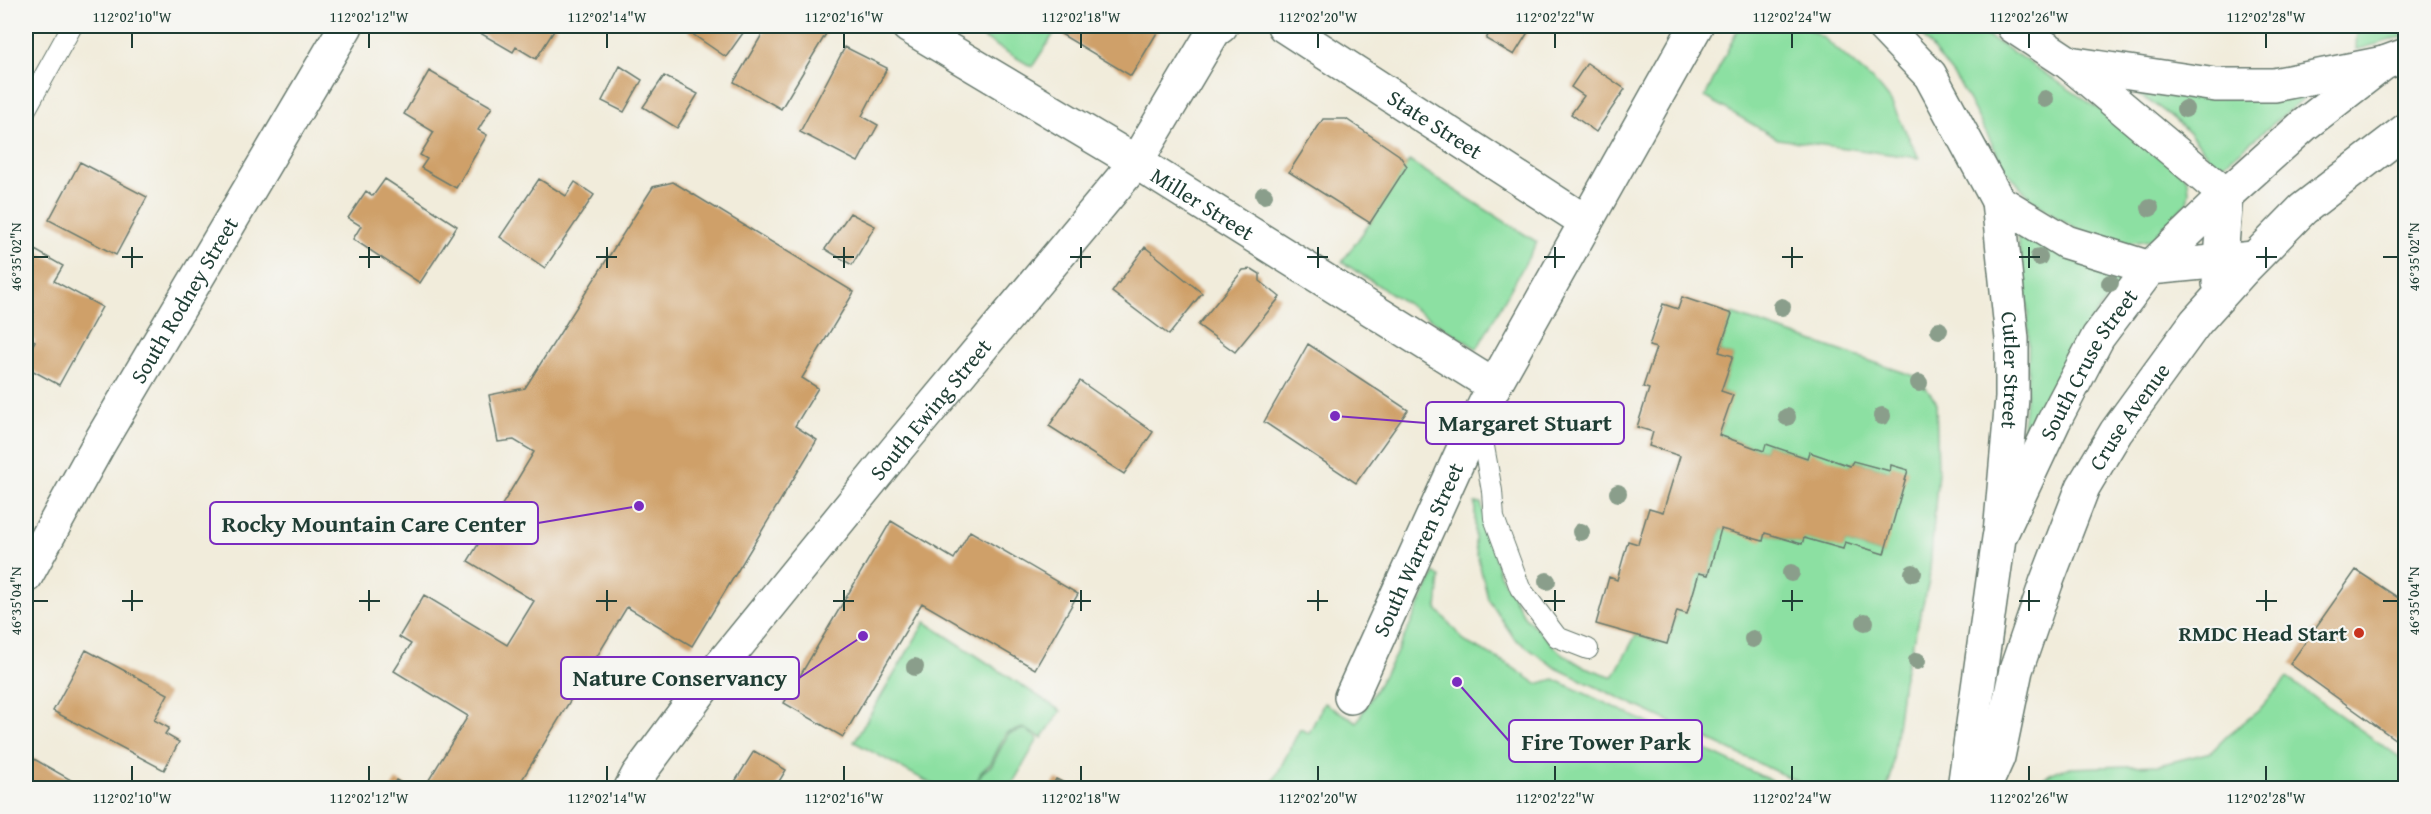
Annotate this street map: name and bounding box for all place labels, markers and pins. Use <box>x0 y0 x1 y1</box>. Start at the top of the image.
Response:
callout: Margaret Stuart <box>1426 402 1624 444</box>
callout: Rocky Mountain Care Center <box>210 502 538 544</box>
place label: RMDC Head Start <box>2178 617 2348 649</box>
marker: RMDC Head Start <box>2352 626 2366 640</box>
callout: Nature Conservancy <box>561 657 799 699</box>
callout: Fire Tower Park <box>1509 720 1702 762</box>

